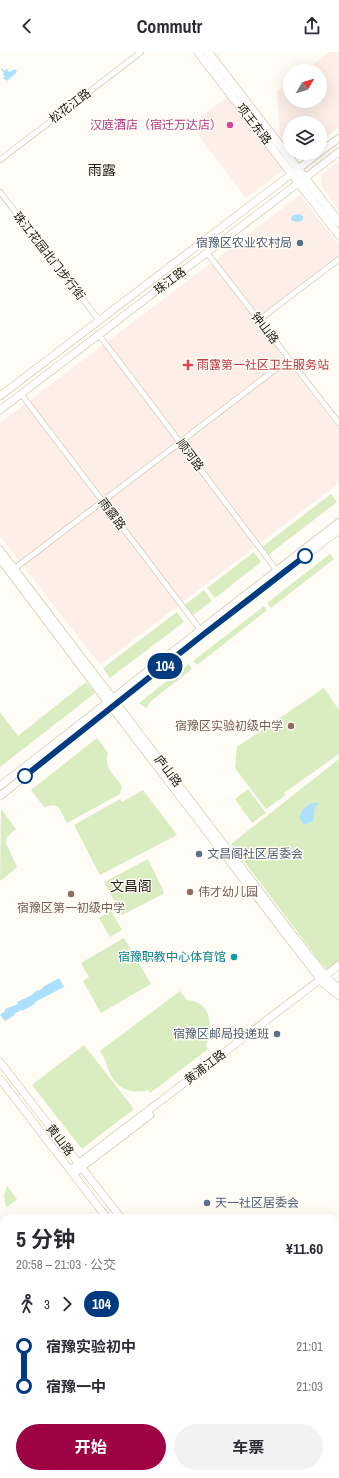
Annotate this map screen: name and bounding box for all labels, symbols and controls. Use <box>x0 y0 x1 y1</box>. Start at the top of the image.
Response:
text: Commutr <box>137 14 202 39</box>
icon: back <box>16 15 38 37</box>
icon: share <box>301 15 323 37</box>
north arrow <box>283 64 327 108</box>
map controls <box>283 64 327 160</box>
street label: 松花江路 <box>46 85 94 127</box>
street label: 项王东路 <box>233 100 275 148</box>
button: layers <box>283 116 327 160</box>
place label: 汉庭酒店（宿迁万达店） <box>90 117 222 133</box>
marker: 汉庭酒店（宿迁万达店） <box>225 120 235 130</box>
district label: 雨露 <box>88 161 116 179</box>
street label: 珠江花园北门步行街 <box>9 209 89 303</box>
place label: 宿豫区农业农村局 <box>196 235 292 251</box>
marker: 宿豫区农业农村局 <box>295 238 305 248</box>
street label: 珠江路 <box>151 264 189 298</box>
street label: 钟山路 <box>248 309 282 347</box>
place label: 雨露第一社区卫生服务站 <box>197 357 329 373</box>
marker: 雨露第一社区卫生服务站 <box>182 359 194 371</box>
street label: 顺河路 <box>173 436 207 474</box>
street label: 雨露路 <box>95 495 129 533</box>
unlabelled marker <box>297 548 313 564</box>
line badge: 104 <box>142 653 188 679</box>
text: 104 <box>155 657 175 675</box>
place label: 宿豫区实验初级中学 <box>175 718 283 734</box>
marker: 宿豫区实验初级中学 <box>286 721 296 731</box>
street label: 庐山路 <box>151 752 185 790</box>
unlabelled marker <box>17 768 33 784</box>
place label: 文昌阁社区居委会 <box>207 846 303 862</box>
marker: 文昌阁社区居委会 <box>194 849 204 859</box>
district label: 文昌阁 <box>110 877 152 895</box>
place label: 伟才幼儿园 <box>198 884 258 900</box>
marker: 伟才幼儿园 <box>185 887 195 897</box>
marker: 宿豫区第一初级中学 <box>66 889 76 899</box>
place label: 宿豫区第一初级中学 <box>17 900 125 916</box>
place label: 宿豫职教中心体育馆 <box>118 949 226 965</box>
marker: 宿豫职教中心体育馆 <box>229 952 239 962</box>
place label: 宿豫区邮局投递班 <box>173 1026 269 1042</box>
marker: 宿豫区邮局投递班 <box>272 1029 282 1039</box>
street label: 黄浦江路 <box>181 1046 229 1088</box>
street label: 黄山路 <box>43 1121 77 1159</box>
place label: 天一社区居委会 <box>215 1195 299 1211</box>
marker: 天一社区居委会 <box>202 1198 212 1208</box>
text: 5 分钟 <box>16 1224 75 1254</box>
text: ¥11.60 <box>286 1238 323 1259</box>
text: 20:58 – 21:03 · 公交 <box>16 1256 116 1273</box>
icon: walk <box>16 1293 38 1315</box>
icon: forward <box>56 1293 78 1315</box>
text: 104 <box>92 1295 111 1313</box>
text: 3 <box>44 1296 50 1313</box>
text: 宿豫实验初中 <box>46 1336 136 1357</box>
text: 21:01 <box>296 1338 323 1355</box>
text: 宿豫一中 <box>46 1376 106 1397</box>
text: 21:03 <box>296 1378 323 1395</box>
button: 开始 <box>16 1424 166 1470</box>
button: 车票 <box>174 1424 323 1470</box>

